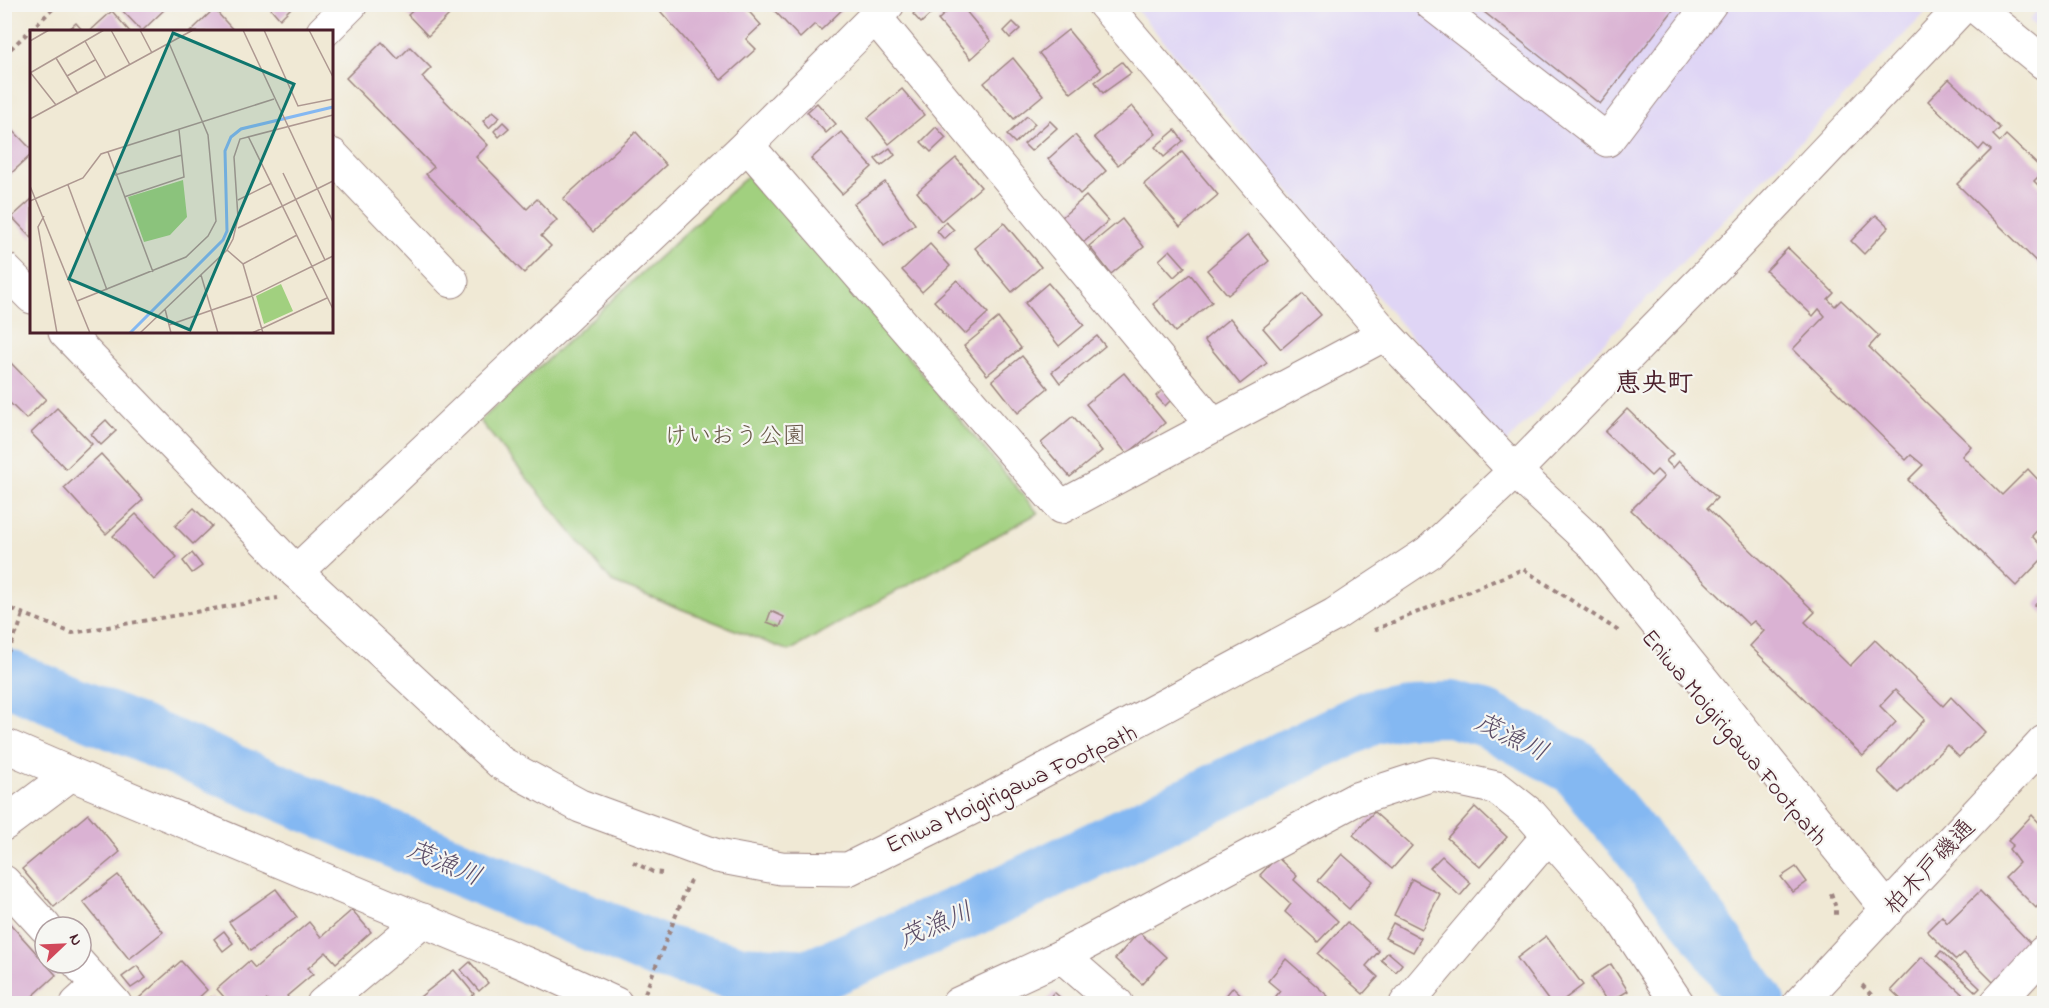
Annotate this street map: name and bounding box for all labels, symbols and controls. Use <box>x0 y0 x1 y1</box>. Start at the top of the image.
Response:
inset map <box>30 30 333 333</box>
district label: 恵央町 <box>1615 366 1693 404</box>
park label: けいおう公園 <box>663 420 807 455</box>
street label: Eniwa Moigirigawa Footpath <box>1632 622 1835 855</box>
water label: 茂漁川 <box>1467 705 1554 773</box>
street label: Eniwa Moigirigawa Footpath <box>880 717 1144 864</box>
street label: 柏木戸磯通 <box>1877 812 1985 924</box>
water label: 茂漁川 <box>400 832 487 897</box>
water label: 茂漁川 <box>893 894 980 959</box>
north arrow <box>33 915 93 975</box>
text: N <box>62 930 88 950</box>

